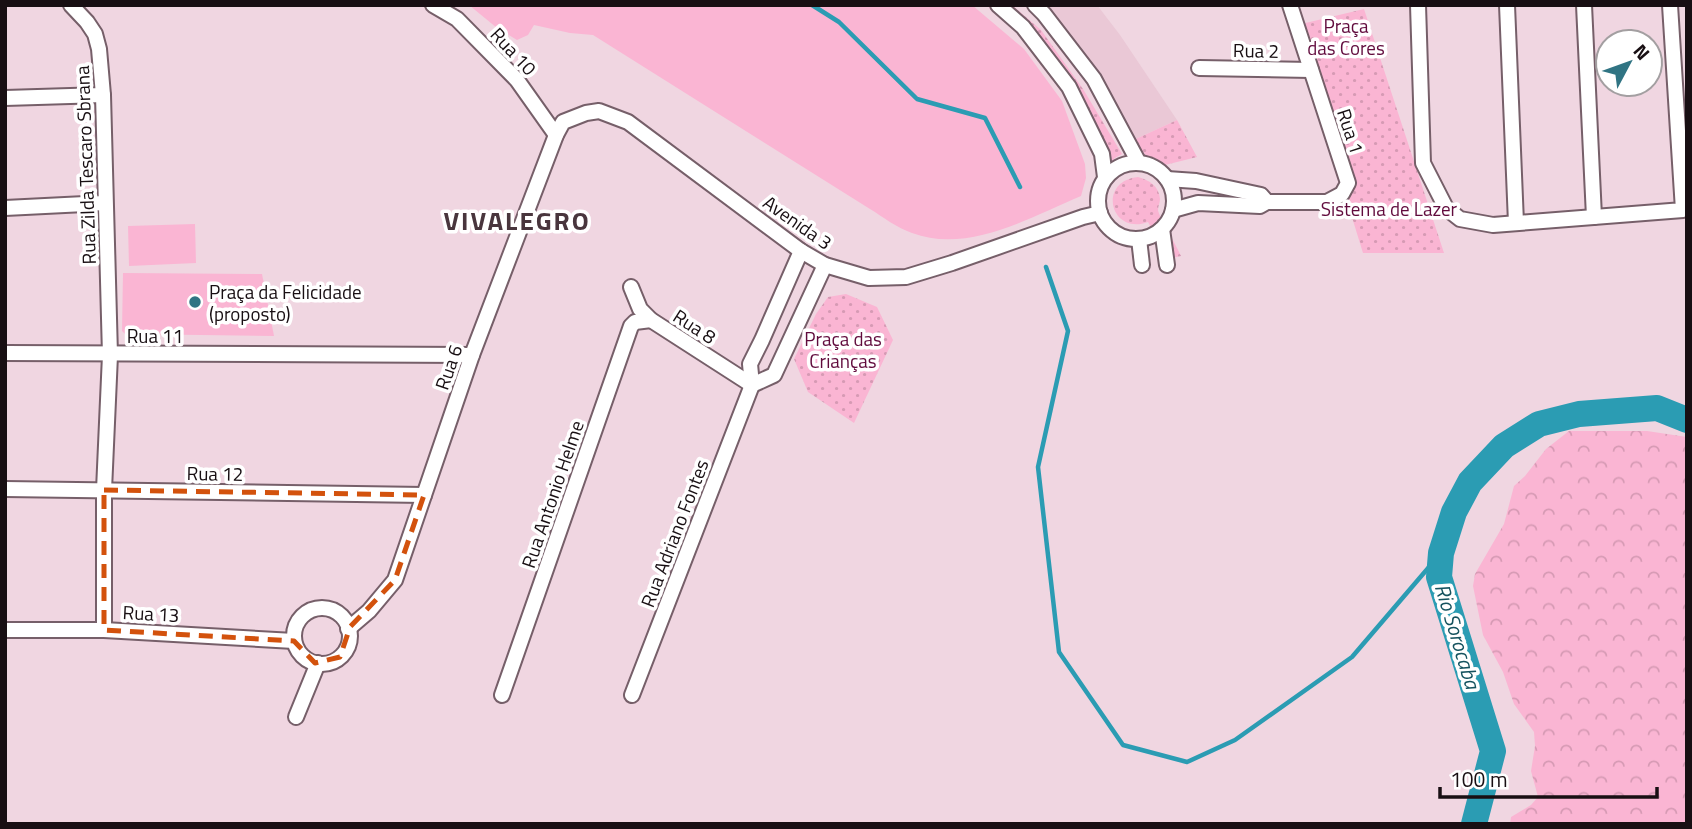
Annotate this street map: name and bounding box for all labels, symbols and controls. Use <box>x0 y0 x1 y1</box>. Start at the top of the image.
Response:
park label: Praça das Cores <box>1307 11 1385 62</box>
street label: Rua 10 <box>484 20 544 82</box>
north arrow <box>1594 28 1664 98</box>
street label: Rua 2 <box>1233 35 1279 65</box>
text: N <box>1627 37 1657 66</box>
street label: Rua Zilda Tescaro Sbrana <box>67 65 103 265</box>
street label: Rua 1 <box>1330 105 1372 157</box>
street label: Avenida 3 <box>758 188 838 256</box>
park label: Sistema de Lazer <box>1321 194 1458 223</box>
district label: VIVALEGRO <box>443 201 591 240</box>
place label: Praça da Felicidade (proposto) <box>209 277 362 328</box>
marker: Praça da Felicidade (proposto) <box>187 294 203 310</box>
street label: Rua 8 <box>668 301 723 351</box>
street label: Rua 11 <box>127 321 183 350</box>
park label: Praça das Crianças <box>804 324 882 375</box>
street label: Rua 6 <box>427 340 469 394</box>
street label: Rua Antonio Helme <box>513 416 591 572</box>
street label: Rua Adriano Fontes <box>632 455 716 611</box>
street label: Rua 12 <box>186 458 244 488</box>
water label: Rio Sorocaba <box>1427 579 1490 694</box>
street label: Rua 13 <box>122 597 180 629</box>
scale bar <box>1440 756 1657 800</box>
text: 100 m <box>1450 763 1507 795</box>

